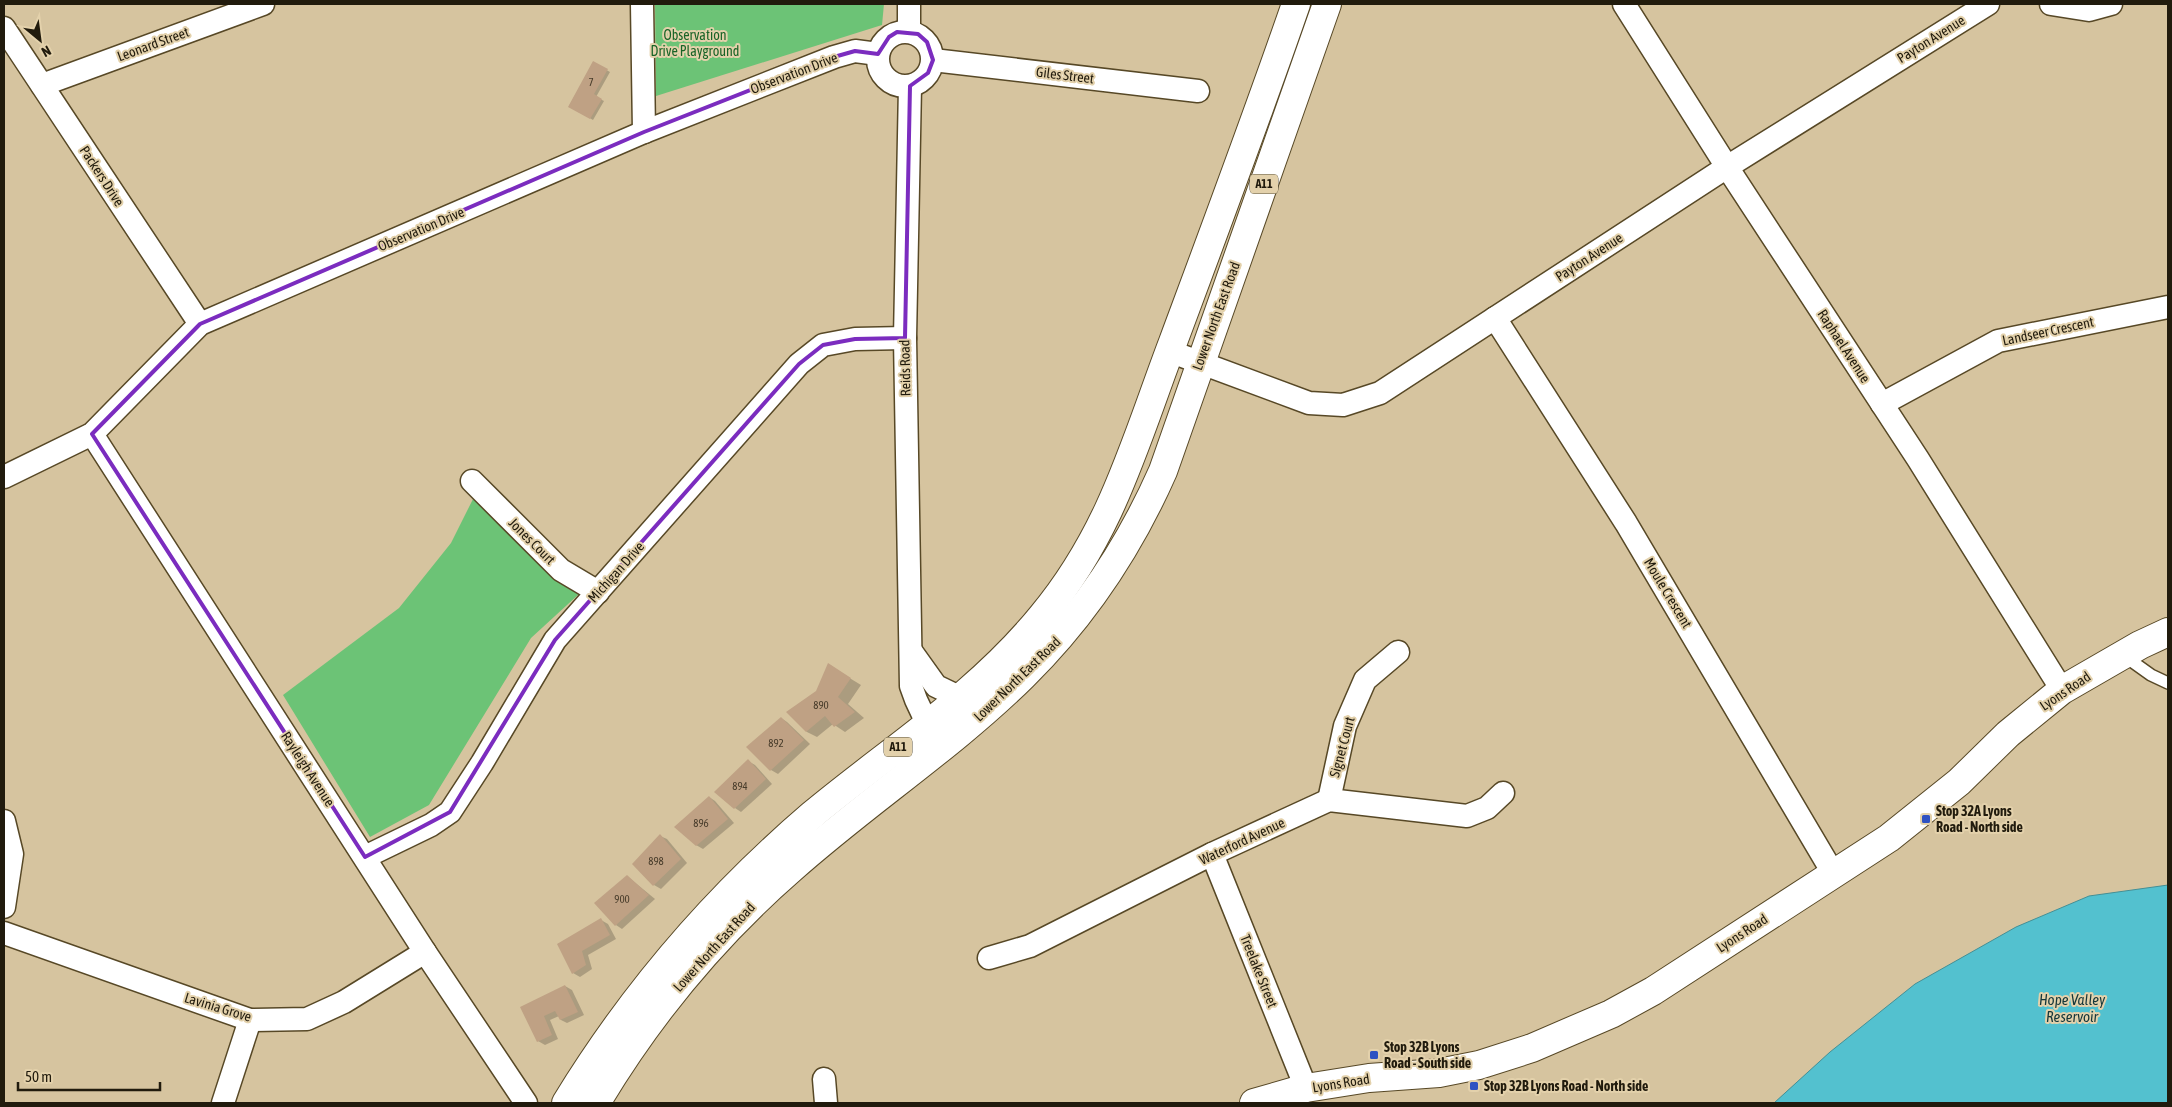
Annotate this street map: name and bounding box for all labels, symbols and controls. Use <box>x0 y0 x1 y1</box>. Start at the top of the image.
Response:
street label: Payton Avenue <box>1894 12 1968 66</box>
north arrow <box>15 15 65 65</box>
street label: Leonard Street <box>115 24 191 64</box>
park label: Observation Drive Playground <box>651 27 739 59</box>
text: N <box>39 42 54 60</box>
street label: Observation Drive <box>748 49 840 97</box>
street label: Giles Street <box>1035 64 1095 86</box>
house number: 7 <box>588 76 594 88</box>
street label: Packers Drive <box>77 143 127 209</box>
road number: A11 <box>1250 174 1278 193</box>
street label: Observation Drive <box>375 204 467 254</box>
street label: Payton Avenue <box>1552 229 1626 285</box>
street label: Lower North East Road <box>1189 260 1243 372</box>
street label: Raphael Avenue <box>1814 306 1874 386</box>
street label: Landseer Crescent <box>2001 313 2095 349</box>
street label: Reids Road <box>897 339 913 397</box>
street label: Jones Court <box>506 515 558 567</box>
street label: Michigan Drive <box>585 538 647 606</box>
street label: Moule Crescent <box>1641 555 1695 631</box>
street label: Lower North East Road <box>970 634 1064 724</box>
street label: Lyons Road <box>2037 668 2093 714</box>
house number: 890 <box>813 699 829 711</box>
street label: Signet Court <box>1326 715 1358 779</box>
street label: Rayleigh Avenue <box>278 729 338 809</box>
house number: 892 <box>768 737 784 749</box>
road number: A11 <box>884 738 912 756</box>
house number: 894 <box>732 780 748 792</box>
place label: Stop 32A Lyons Road - North side <box>1936 803 2023 835</box>
marker: Stop 32A Lyons Road - North side <box>1920 813 1932 825</box>
street label: Waterford Avenue <box>1197 814 1287 868</box>
house number: 896 <box>693 817 709 829</box>
house number: 898 <box>648 855 664 867</box>
house number: 900 <box>614 893 630 905</box>
street label: Lower North East Road <box>670 899 758 995</box>
street label: Lyons Road <box>1713 911 1771 955</box>
street label: Treelake Street <box>1237 932 1281 1010</box>
street label: Lavinia Grove <box>183 989 253 1025</box>
water label: Hope Valley Reservoir <box>2039 991 2106 1025</box>
place label: Stop 32B Lyons Road - South side <box>1384 1039 1471 1071</box>
marker: Stop 32B Lyons Road - South side <box>1368 1049 1380 1061</box>
scale bar <box>18 1060 160 1092</box>
text: 50 m <box>25 1068 52 1085</box>
street label: Lyons Road <box>1311 1071 1371 1095</box>
place label: Stop 32B Lyons Road - North side <box>1484 1078 1648 1094</box>
marker: Stop 32B Lyons Road - North side <box>1468 1080 1480 1092</box>

